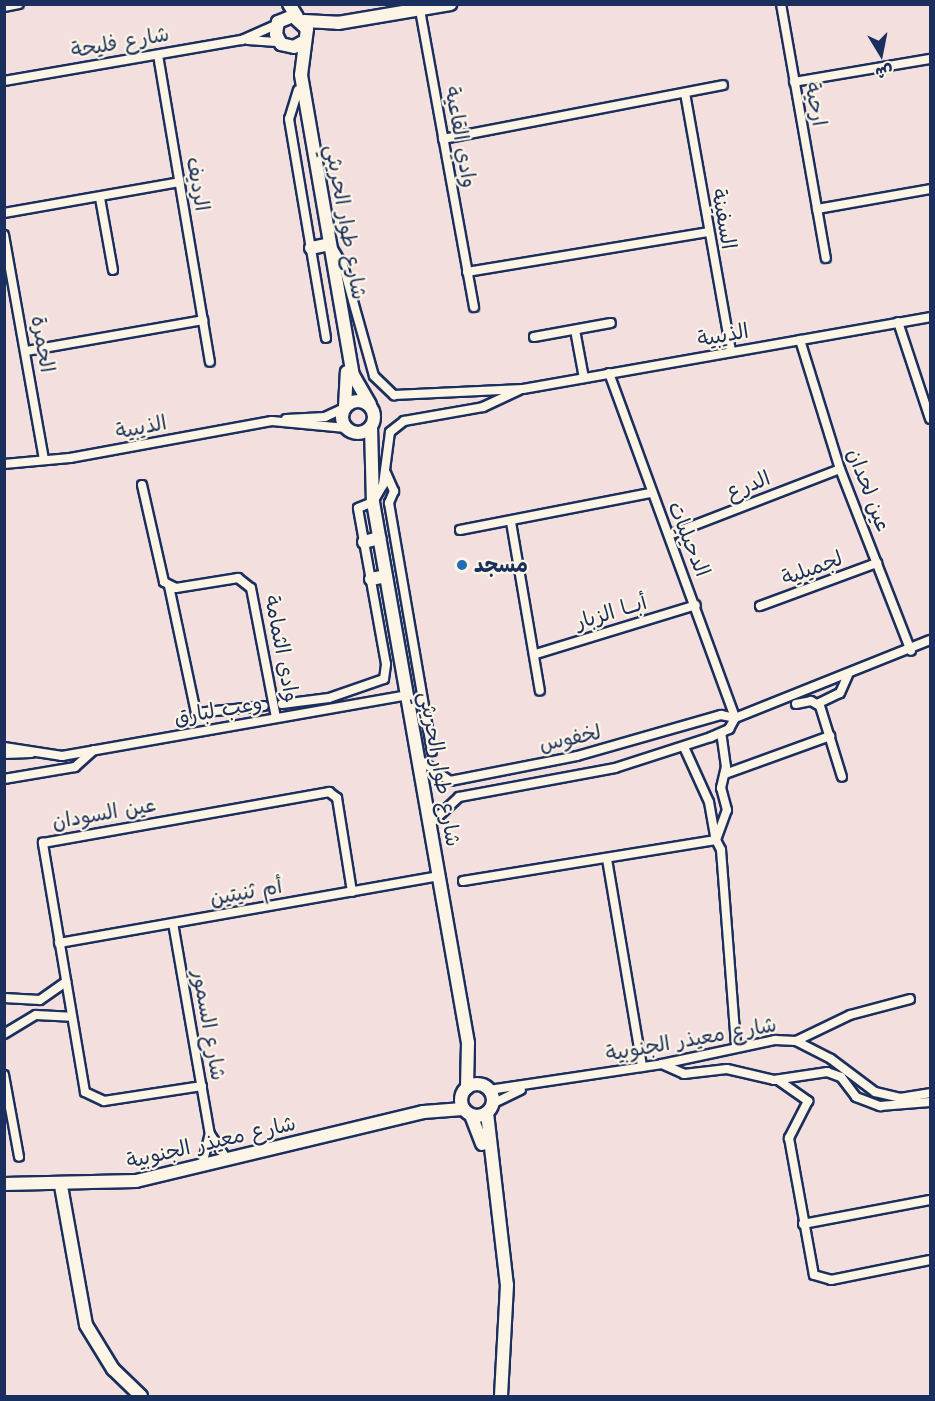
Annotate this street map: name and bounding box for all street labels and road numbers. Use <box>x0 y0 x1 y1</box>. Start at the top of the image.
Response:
street label: شارع فليحة <box>69 21 171 63</box>
street label: ارحية <box>800 80 832 128</box>
street label: وادي القاعية <box>440 84 482 190</box>
street label: شارع طوار الحريثي <box>320 143 372 301</box>
street label: الرديف <box>181 155 215 213</box>
street label: السفينة <box>706 187 742 251</box>
street label: الحمرة <box>26 314 60 374</box>
street label: الذيبية <box>695 318 751 352</box>
street label: الذيبية <box>113 410 169 444</box>
street label: عين لحدان <box>842 445 896 535</box>
street label: الدرع <box>722 465 774 505</box>
street label: الدحيليات <box>663 498 715 580</box>
street label: لجميلية <box>778 545 846 591</box>
street label: أبــا الزبار <box>572 589 650 635</box>
street label: وادى الثمامة <box>259 593 305 705</box>
street label: وعب لبارق <box>172 690 264 730</box>
street label: شارع طوار الحريثي <box>414 690 466 848</box>
street label: لخفوس <box>537 719 603 757</box>
street label: عين السودان <box>50 791 158 835</box>
street label: أم ثنيتين <box>208 873 284 911</box>
street label: شارع السمور <box>187 968 231 1082</box>
street label: شارع معيذر الجنوبية <box>604 1012 778 1066</box>
street label: شارع معيذر الجنوبية <box>124 1110 298 1174</box>

